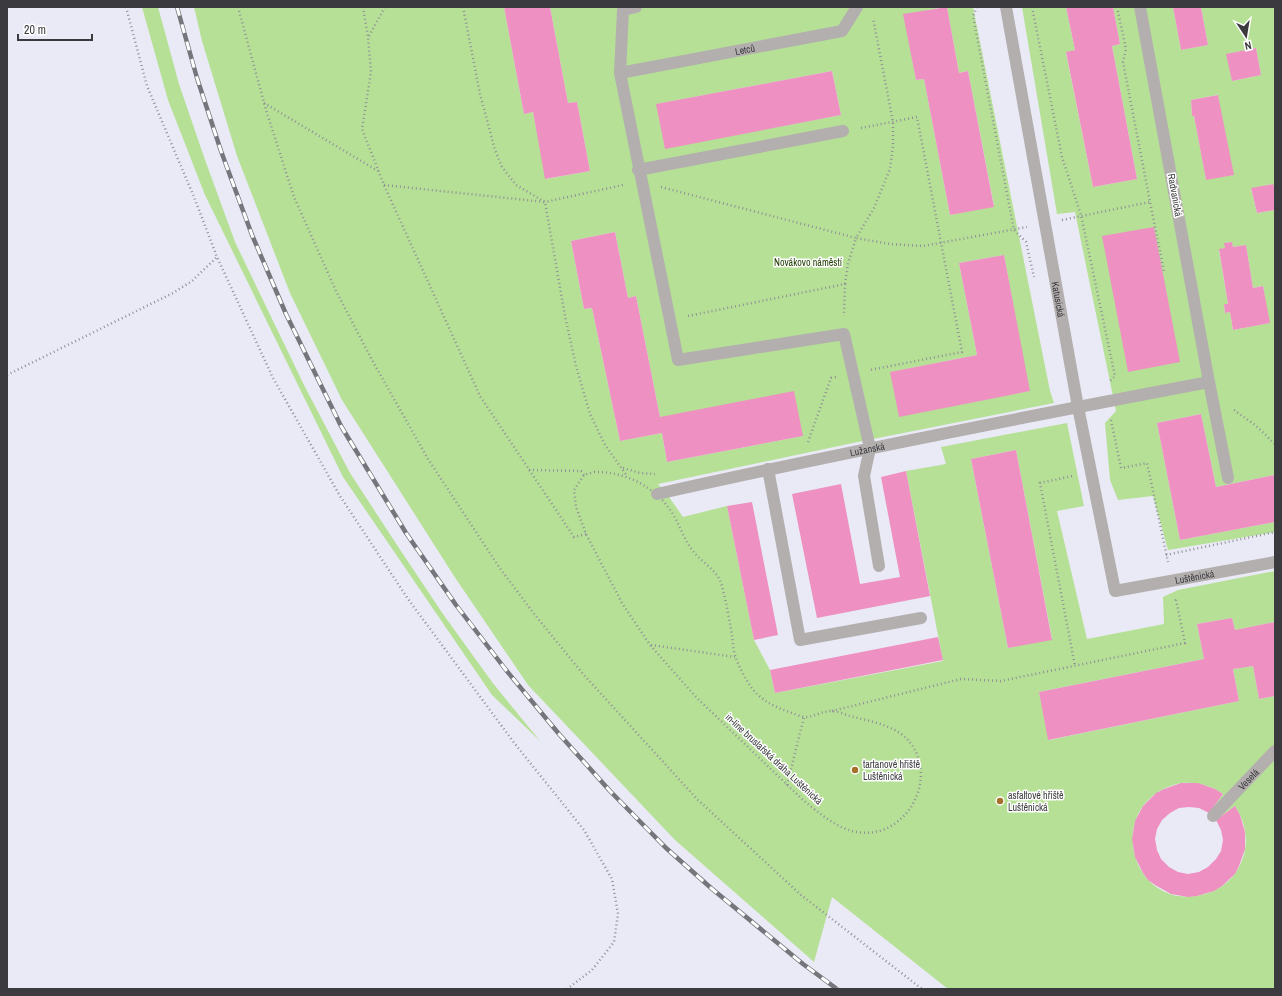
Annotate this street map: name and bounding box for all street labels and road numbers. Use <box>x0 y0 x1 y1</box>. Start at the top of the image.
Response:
street label: Letců <box>734 41 756 58</box>
street label: Radvanická <box>1165 173 1185 218</box>
street label: Katusická <box>1049 280 1068 319</box>
street label: Lužanská <box>849 439 886 459</box>
street label: Luštěnická <box>1174 567 1216 587</box>
street label: in-line bruslařská dráha Luštěnická <box>723 711 826 808</box>
street label: Veselá <box>1235 765 1262 793</box>

